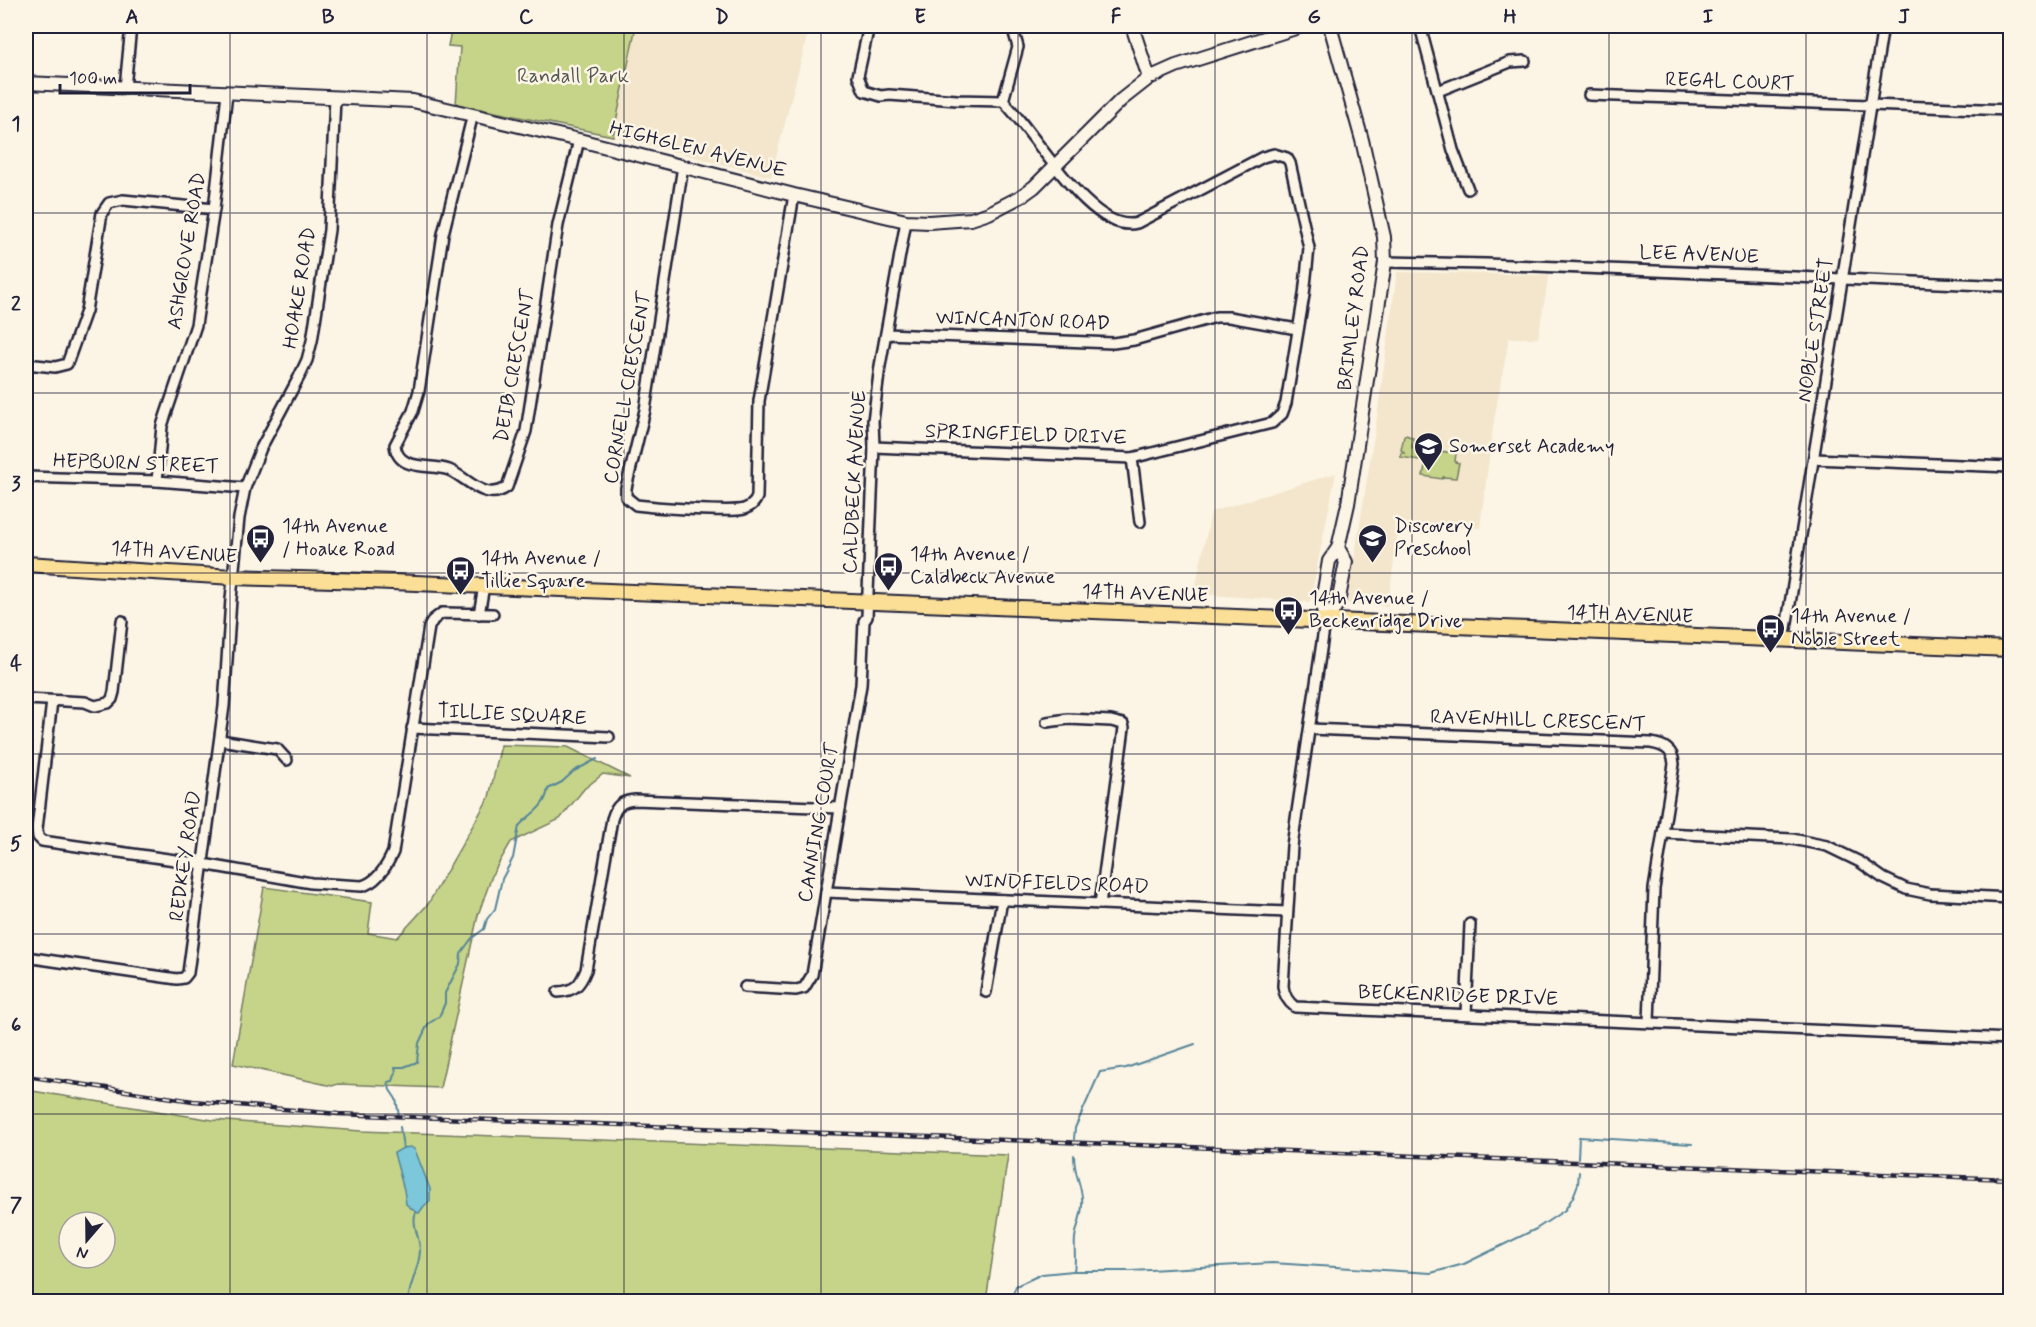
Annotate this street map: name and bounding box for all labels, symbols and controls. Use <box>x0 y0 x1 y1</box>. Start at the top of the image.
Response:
text: A <box>125 4 139 31</box>
text: B <box>322 4 335 31</box>
text: C <box>519 4 534 31</box>
text: D <box>715 4 729 31</box>
text: E <box>914 4 926 31</box>
text: F <box>1111 4 1122 31</box>
text: G <box>1307 4 1321 31</box>
text: H <box>1503 4 1517 31</box>
text: I <box>1703 4 1713 31</box>
text: J <box>1898 4 1910 31</box>
scale bar <box>60 57 190 95</box>
park label: Randall Park <box>517 63 629 90</box>
street label: REGAL COURT <box>1665 66 1795 98</box>
text: 100 m <box>69 67 117 91</box>
text: 1 <box>12 111 20 138</box>
street label: HIGHGLEN AVENUE <box>607 115 789 185</box>
street label: ASHGROVE ROAD <box>161 170 213 332</box>
street label: HOAKE ROAD <box>277 225 323 351</box>
street label: LEE AVENUE <box>1639 239 1759 271</box>
street label: BRIMLEY ROAD <box>1332 244 1376 392</box>
street label: NOBLE STREET <box>1791 256 1841 404</box>
street label: DEIB CRESCENT <box>488 286 542 445</box>
street label: CORNELL CRESCENT <box>598 288 658 486</box>
text: 2 <box>11 291 21 318</box>
street label: WINCANTON ROAD <box>935 304 1111 338</box>
street label: CALDBECK AVENUE <box>837 390 873 574</box>
street label: SPRINGFIELD DRIVE <box>924 418 1128 452</box>
school or university icon: Somerset Academy <box>1412 430 1444 472</box>
place label: Somerset Academy <box>1449 433 1614 460</box>
street label: HEPBURN STREET <box>53 448 219 480</box>
text: 3 <box>11 471 21 498</box>
place label: 14th Avenue / Hoake Road <box>282 513 395 563</box>
place label: Discovery Preschool <box>1394 513 1473 563</box>
bus stop icon: 14th Avenue / Hoake Road <box>245 522 277 564</box>
school or university icon: Discovery Preschool <box>1357 522 1389 564</box>
street label: 14TH AVENUE <box>110 535 238 571</box>
place label: 14th Avenue / Caldbeck Avenue <box>910 541 1055 591</box>
place label: 14th Avenue / Tillie Square <box>481 545 601 595</box>
bus stop icon: 14th Avenue / Caldbeck Avenue <box>873 550 905 592</box>
bus stop icon: 14th Avenue / Tillie Square <box>444 554 476 596</box>
street label: 14TH AVENUE <box>1081 578 1209 610</box>
place label: 14th Avenue / Beckenridge Drive <box>1309 585 1462 635</box>
bus stop icon: 14th Avenue / Beckenridge Drive <box>1272 594 1304 636</box>
street label: 14TH AVENUE <box>1566 599 1694 631</box>
place label: 14th Avenue / Noble Street <box>1791 603 1911 653</box>
bus stop icon: 14th Avenue / Noble Street <box>1754 612 1786 654</box>
text: 4 <box>10 651 22 678</box>
street label: TILLIE SQUARE <box>437 698 587 732</box>
street label: RAVENHILL CRESCENT <box>1430 704 1646 738</box>
street label: CANNING COURT <box>792 740 847 905</box>
street label: REDKEY ROAD <box>163 789 209 923</box>
text: 5 <box>10 831 22 858</box>
street label: WINDFIELDS ROAD <box>965 867 1149 901</box>
street label: BECKENRIDGE DRIVE <box>1358 979 1558 1013</box>
text: 6 <box>11 1012 21 1039</box>
text: 7 <box>10 1192 22 1219</box>
north arrow <box>57 1210 117 1270</box>
text: N <box>74 1241 91 1264</box>

